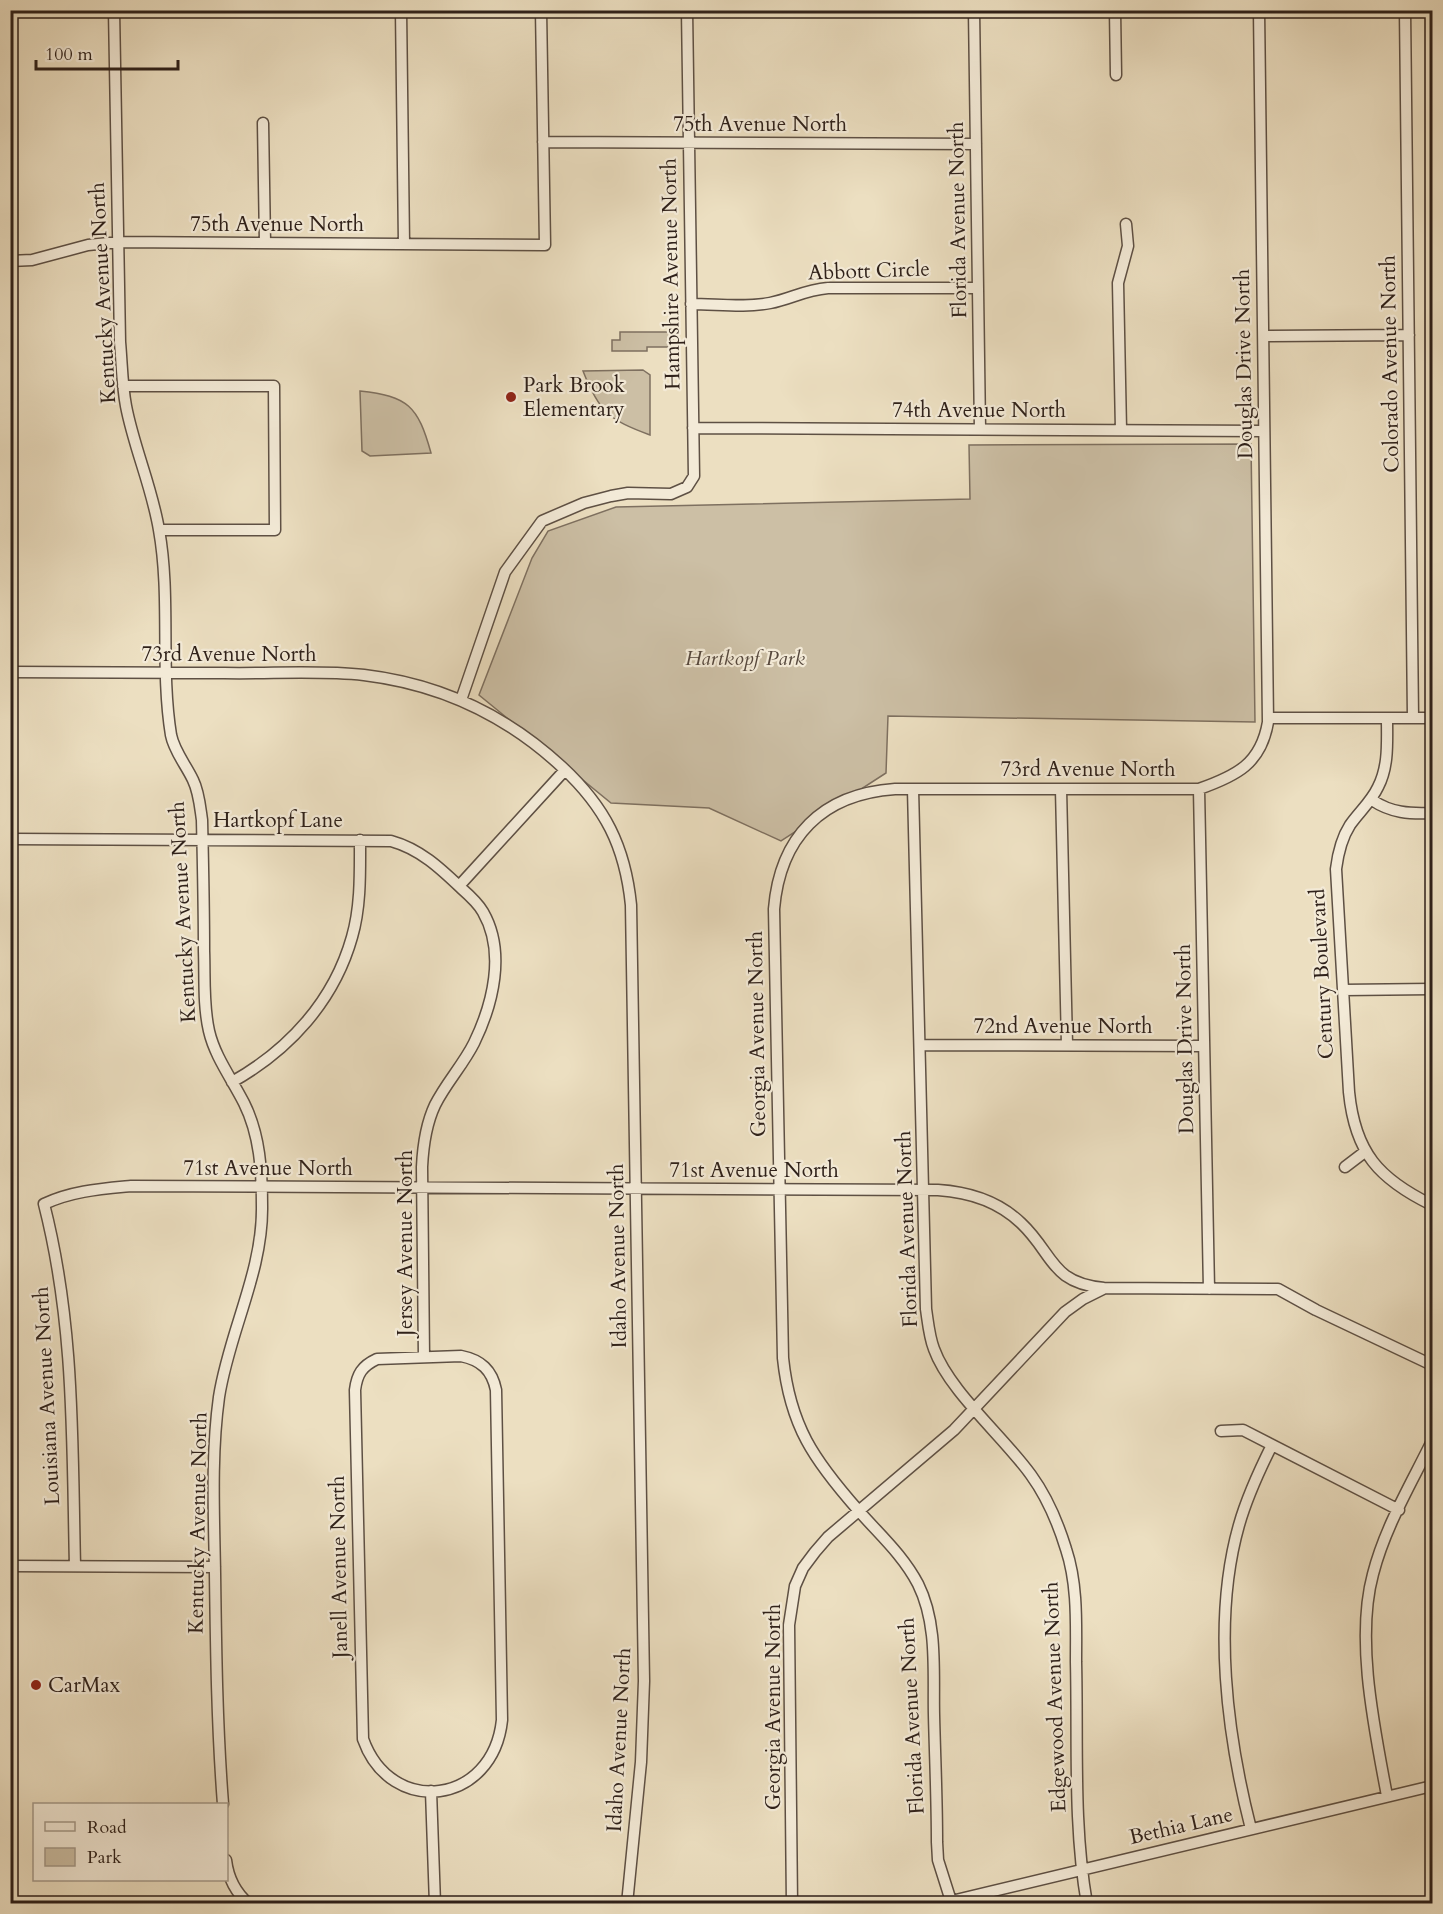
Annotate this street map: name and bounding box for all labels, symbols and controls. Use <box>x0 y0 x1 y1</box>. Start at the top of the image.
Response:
scale bar <box>36 33 178 71</box>
text: 100 m <box>45 42 93 67</box>
street label: 75th Avenue North <box>673 110 848 139</box>
street label: Florida Avenue North <box>942 121 974 319</box>
street label: Hampshire Avenue North <box>654 157 688 390</box>
street label: Kentucky Avenue North <box>83 181 123 404</box>
street label: 75th Avenue North <box>190 210 365 239</box>
street label: Abbott Circle <box>808 254 930 288</box>
street label: Colorado Avenue North <box>1374 254 1406 473</box>
street label: Douglas Drive North <box>1228 268 1260 459</box>
place label: Park Brook Elementary <box>523 371 626 424</box>
marker: Park Brook Elementary <box>504 390 518 404</box>
street label: 74th Avenue North <box>892 396 1067 425</box>
street label: 73rd Avenue North <box>142 640 317 669</box>
park label: Hartkopf Park <box>685 644 806 673</box>
street label: 73rd Avenue North <box>1001 755 1176 784</box>
street label: Kentucky Avenue North <box>163 800 203 1023</box>
street label: Hartkopf Lane <box>213 806 343 835</box>
street label: Century Boulevard <box>1303 888 1341 1060</box>
street label: Georgia Avenue North <box>741 930 773 1137</box>
street label: Douglas Drive North <box>1169 943 1201 1134</box>
street label: 72nd Avenue North <box>973 1012 1153 1041</box>
street label: Florida Avenue North <box>889 1130 925 1328</box>
street label: Jersey Avenue North <box>391 1149 420 1339</box>
street label: 71st Avenue North <box>183 1154 353 1183</box>
street label: 71st Avenue North <box>669 1156 839 1185</box>
street label: Idaho Avenue North <box>602 1163 634 1349</box>
street label: Louisiana Avenue North <box>27 1285 67 1506</box>
street label: Kentucky Avenue North <box>182 1411 214 1634</box>
street label: Janell Avenue North <box>323 1475 355 1662</box>
street label: Edgewood Avenue North <box>1036 1581 1074 1813</box>
street label: Georgia Avenue North <box>759 1603 788 1810</box>
street label: Florida Avenue North <box>892 1616 932 1815</box>
street label: Idaho Avenue North <box>600 1647 638 1833</box>
place label: CarMax <box>48 1671 121 1700</box>
marker: CarMax <box>29 1678 43 1692</box>
street label: Bethia Lane <box>1126 1800 1236 1852</box>
legend <box>33 1803 228 1881</box>
text: Road <box>87 1815 127 1840</box>
text: Park <box>87 1845 122 1870</box>

